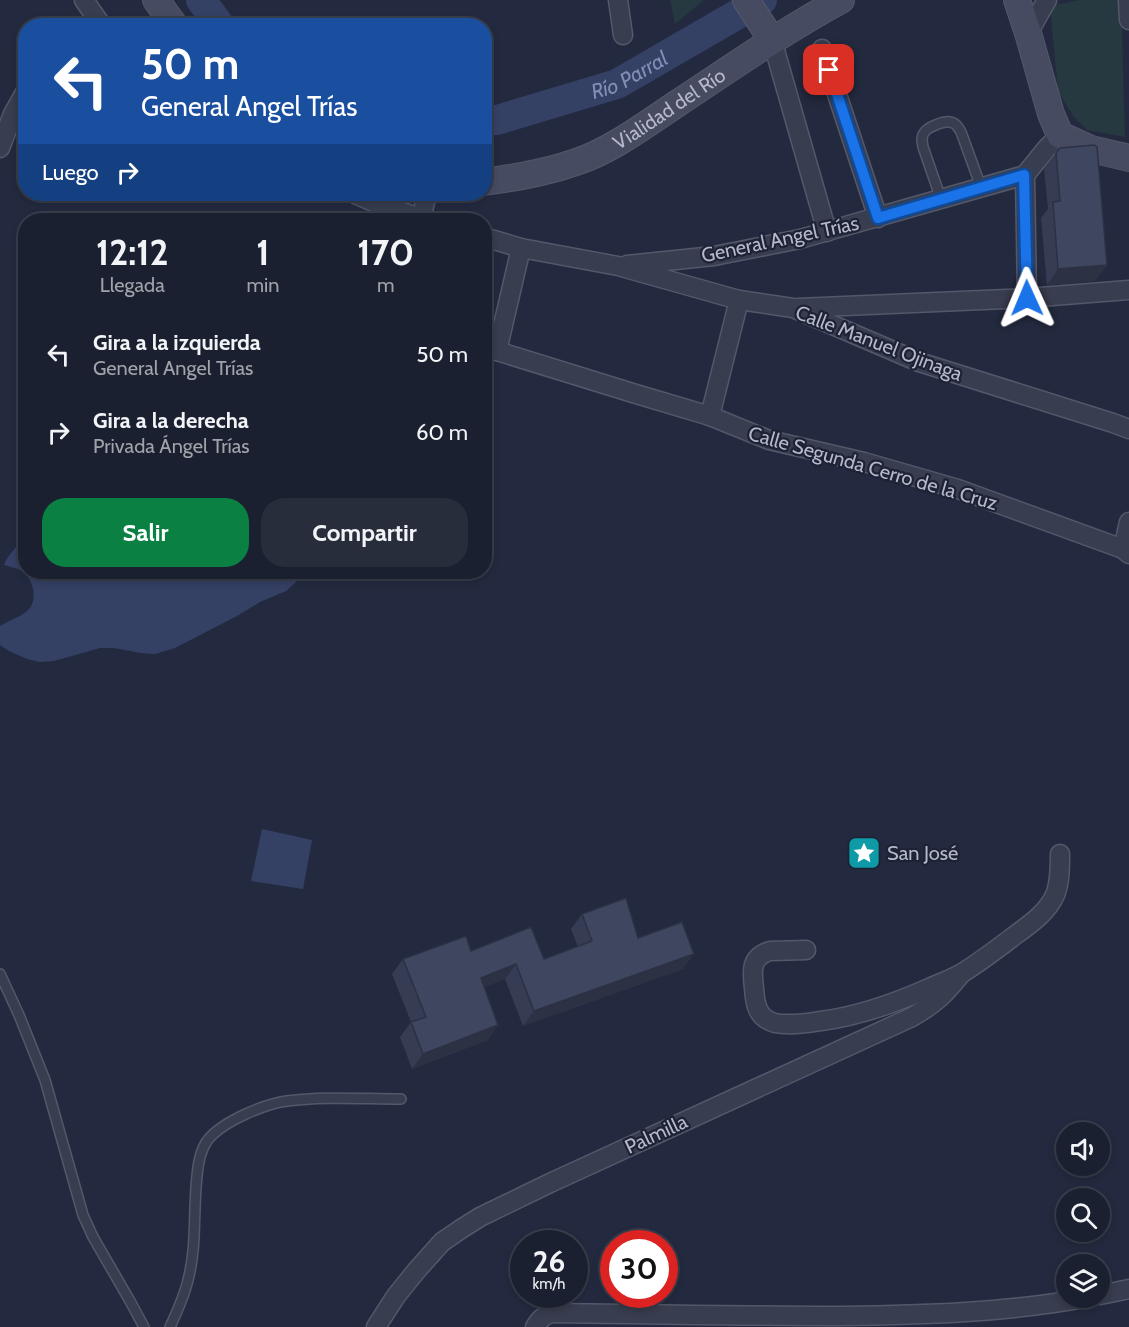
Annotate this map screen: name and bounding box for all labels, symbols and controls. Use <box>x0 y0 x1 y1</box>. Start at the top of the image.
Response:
text: 50 m <box>141 38 239 90</box>
icon: left <box>42 42 120 120</box>
pin <box>803 44 854 95</box>
water label: Río Parral <box>588 45 672 104</box>
icon: arrive <box>812 53 845 86</box>
street label: Vialidad del Río <box>609 63 730 155</box>
text: General Angel Trías <box>141 90 357 123</box>
icon: right <box>111 156 144 189</box>
text: Luego <box>42 159 99 186</box>
street label: General Angel Trías <box>699 211 861 267</box>
text: 12:12 <box>96 230 169 274</box>
text: 1 <box>256 230 270 274</box>
text: 170 <box>357 230 414 274</box>
position arrow <box>995 266 1059 330</box>
text: Llegada <box>100 273 165 297</box>
text: min <box>246 273 279 297</box>
text: m <box>377 273 394 297</box>
street label: Calle Manuel Ojinaga <box>792 300 966 386</box>
text: Gira a la izquierda <box>93 329 261 356</box>
icon: left <box>42 338 75 371</box>
text: 50 m <box>416 341 468 368</box>
text: General Angel Trías <box>93 356 253 380</box>
text: Gira a la derecha <box>93 407 249 434</box>
icon: right <box>42 416 75 449</box>
text: 60 m <box>416 419 468 446</box>
street label: Calle Segunda Cerro de la Cruz <box>746 421 1000 515</box>
text: Privada Ángel Trías <box>93 434 250 458</box>
button: Salir <box>42 498 249 567</box>
button: Compartir <box>261 498 468 567</box>
place icon: San José <box>846 835 882 871</box>
place label: San José <box>887 841 958 865</box>
street label: Palmilla <box>621 1109 691 1159</box>
map controls <box>1056 1122 1110 1308</box>
button: sound <box>1056 1122 1110 1176</box>
button: search <box>1056 1188 1110 1242</box>
speed limit sign: 30 <box>600 1230 678 1308</box>
text: 26 <box>533 1243 565 1280</box>
button: layers <box>1056 1254 1110 1308</box>
text: km/h <box>533 1275 565 1293</box>

